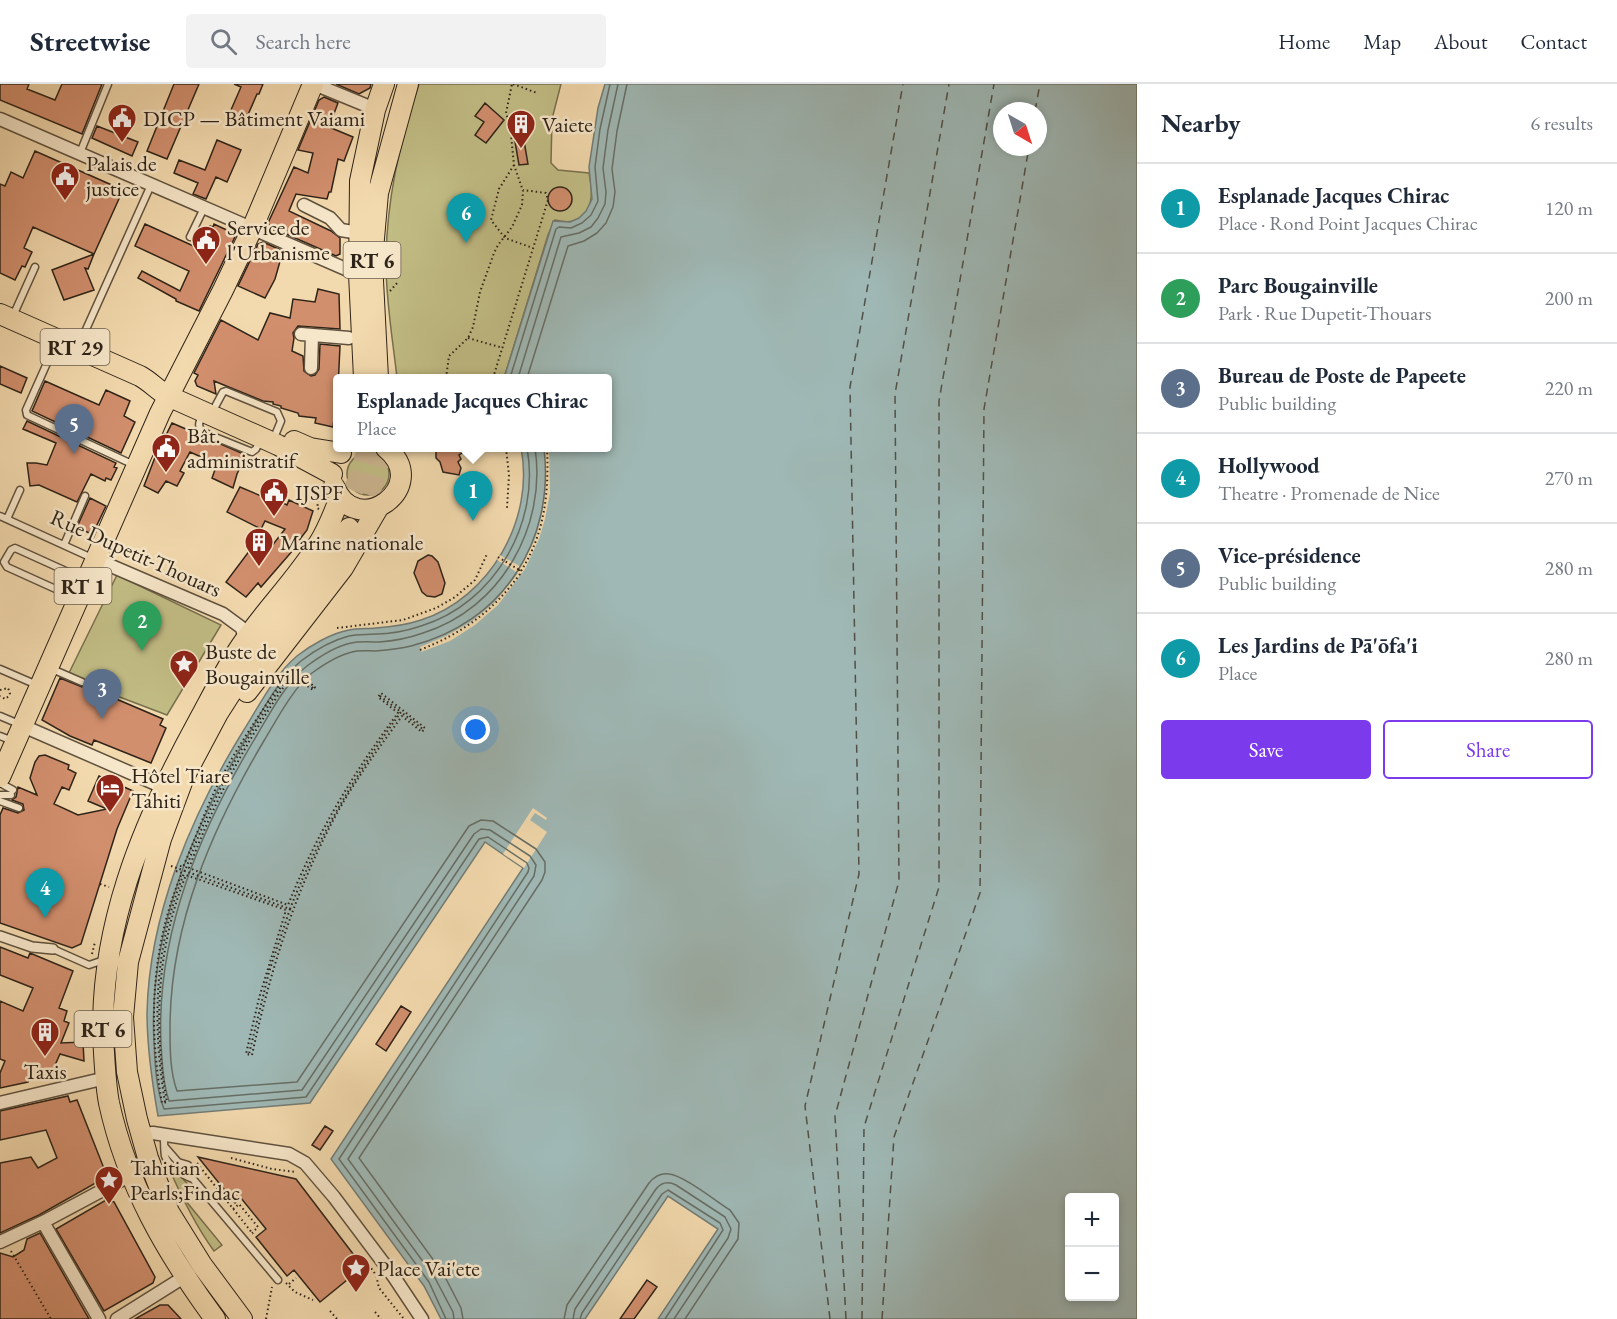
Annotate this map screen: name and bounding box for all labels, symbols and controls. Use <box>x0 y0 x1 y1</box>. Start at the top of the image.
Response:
search box <box>186 14 606 68</box>
text: Streetwise <box>30 23 150 59</box>
icon: search <box>207 25 240 58</box>
text: Search here <box>255 27 351 56</box>
text: Home <box>1278 28 1330 55</box>
text: Map <box>1363 28 1401 55</box>
text: About <box>1434 28 1487 55</box>
text: Contact <box>1520 28 1587 55</box>
public building icon: DICP — Bâtiment Vaiami <box>106 102 138 144</box>
north arrow <box>993 102 1047 156</box>
place label: DICP — Bâtiment Vaiami <box>143 104 365 133</box>
text: Nearby <box>1161 106 1241 140</box>
building icon: Vaiete <box>505 108 537 150</box>
place label: Vaiete <box>542 110 593 139</box>
text: 6 results <box>1530 110 1593 136</box>
place label: Palais de justice <box>85 149 157 203</box>
public building icon: Palais de justice <box>49 160 81 202</box>
text: Esplanade Jacques Chirac <box>1218 181 1449 210</box>
pin: 6 <box>446 194 486 243</box>
text: 1 <box>1175 195 1186 221</box>
text: 120 m <box>1545 195 1593 221</box>
text: Place · Rond Point Jacques Chirac <box>1218 210 1478 236</box>
place label: Service de l'Urbanisme <box>227 213 330 267</box>
public building icon: Service de l'Urbanisme <box>190 224 222 266</box>
road number: RT 6 <box>344 242 400 278</box>
text: Parc Bougainville <box>1218 271 1378 300</box>
text: 2 <box>1175 285 1186 311</box>
text: 200 m <box>1545 285 1593 311</box>
text: Park · Rue Dupetit-Thouars <box>1218 300 1431 326</box>
road number: RT 29 <box>40 329 110 365</box>
text: Bureau de Poste de Papeete <box>1218 361 1466 390</box>
popup <box>333 374 612 452</box>
text: 3 <box>1175 375 1186 401</box>
text: 220 m <box>1545 375 1593 401</box>
text: Esplanade Jacques Chirac <box>357 386 588 415</box>
text: Public building <box>1218 390 1336 416</box>
pin: 5 <box>54 404 94 454</box>
text: Place <box>357 415 396 441</box>
place label: Bât. administratif <box>187 421 299 475</box>
public building icon: Bât. administratif <box>150 432 182 474</box>
text: Hollywood <box>1218 451 1320 480</box>
text: 4 <box>1175 465 1186 491</box>
text: 270 m <box>1545 465 1593 491</box>
pin: 1 <box>454 472 492 521</box>
public building icon: IJSPF <box>258 476 290 518</box>
place label: IJSPF <box>295 478 344 507</box>
text: Theatre · Promenade de Nice <box>1218 480 1440 506</box>
street label: Rue Dupetit-Thouars <box>46 502 226 604</box>
building icon: Marine nationale <box>243 526 275 568</box>
place label: Marine nationale <box>280 528 424 557</box>
text: Vice-présidence <box>1218 541 1361 570</box>
text: 5 <box>1175 555 1186 581</box>
text: 280 m <box>1545 555 1593 581</box>
road number: RT 1 <box>54 568 112 604</box>
text: Public building <box>1218 570 1336 596</box>
pin: 2 <box>122 602 162 651</box>
text: Les Jardins de Pā'ōfa'i <box>1218 631 1418 660</box>
place label: Buste de Bougainville <box>205 637 310 691</box>
text: 6 <box>1175 645 1186 671</box>
text: 280 m <box>1545 645 1593 671</box>
place icon: Buste de Bougainville <box>168 648 200 690</box>
text: Place <box>1218 660 1257 686</box>
pin: 3 <box>82 670 122 719</box>
your location <box>461 715 490 744</box>
button: Save <box>1161 720 1371 779</box>
button: Share <box>1383 720 1593 779</box>
place label: Hôtel Tiare Tahiti <box>131 761 230 815</box>
hotel icon: Hôtel Tiare Tahiti <box>94 772 126 814</box>
pin: 4 <box>26 868 64 918</box>
road number: RT 6 <box>74 1011 132 1047</box>
building icon: Taxis <box>29 1016 61 1058</box>
place label: Taxis <box>23 1057 67 1086</box>
place label: Tahitian Pearls;Findac <box>130 1153 240 1207</box>
place icon: Tahitian Pearls;Findac <box>93 1164 125 1206</box>
map controls <box>1065 1193 1119 1301</box>
button: + <box>1065 1193 1119 1247</box>
button: − <box>1065 1247 1119 1301</box>
place icon: Place Vai'ete <box>340 1252 372 1294</box>
place label: Place Vai'ete <box>377 1254 480 1283</box>

